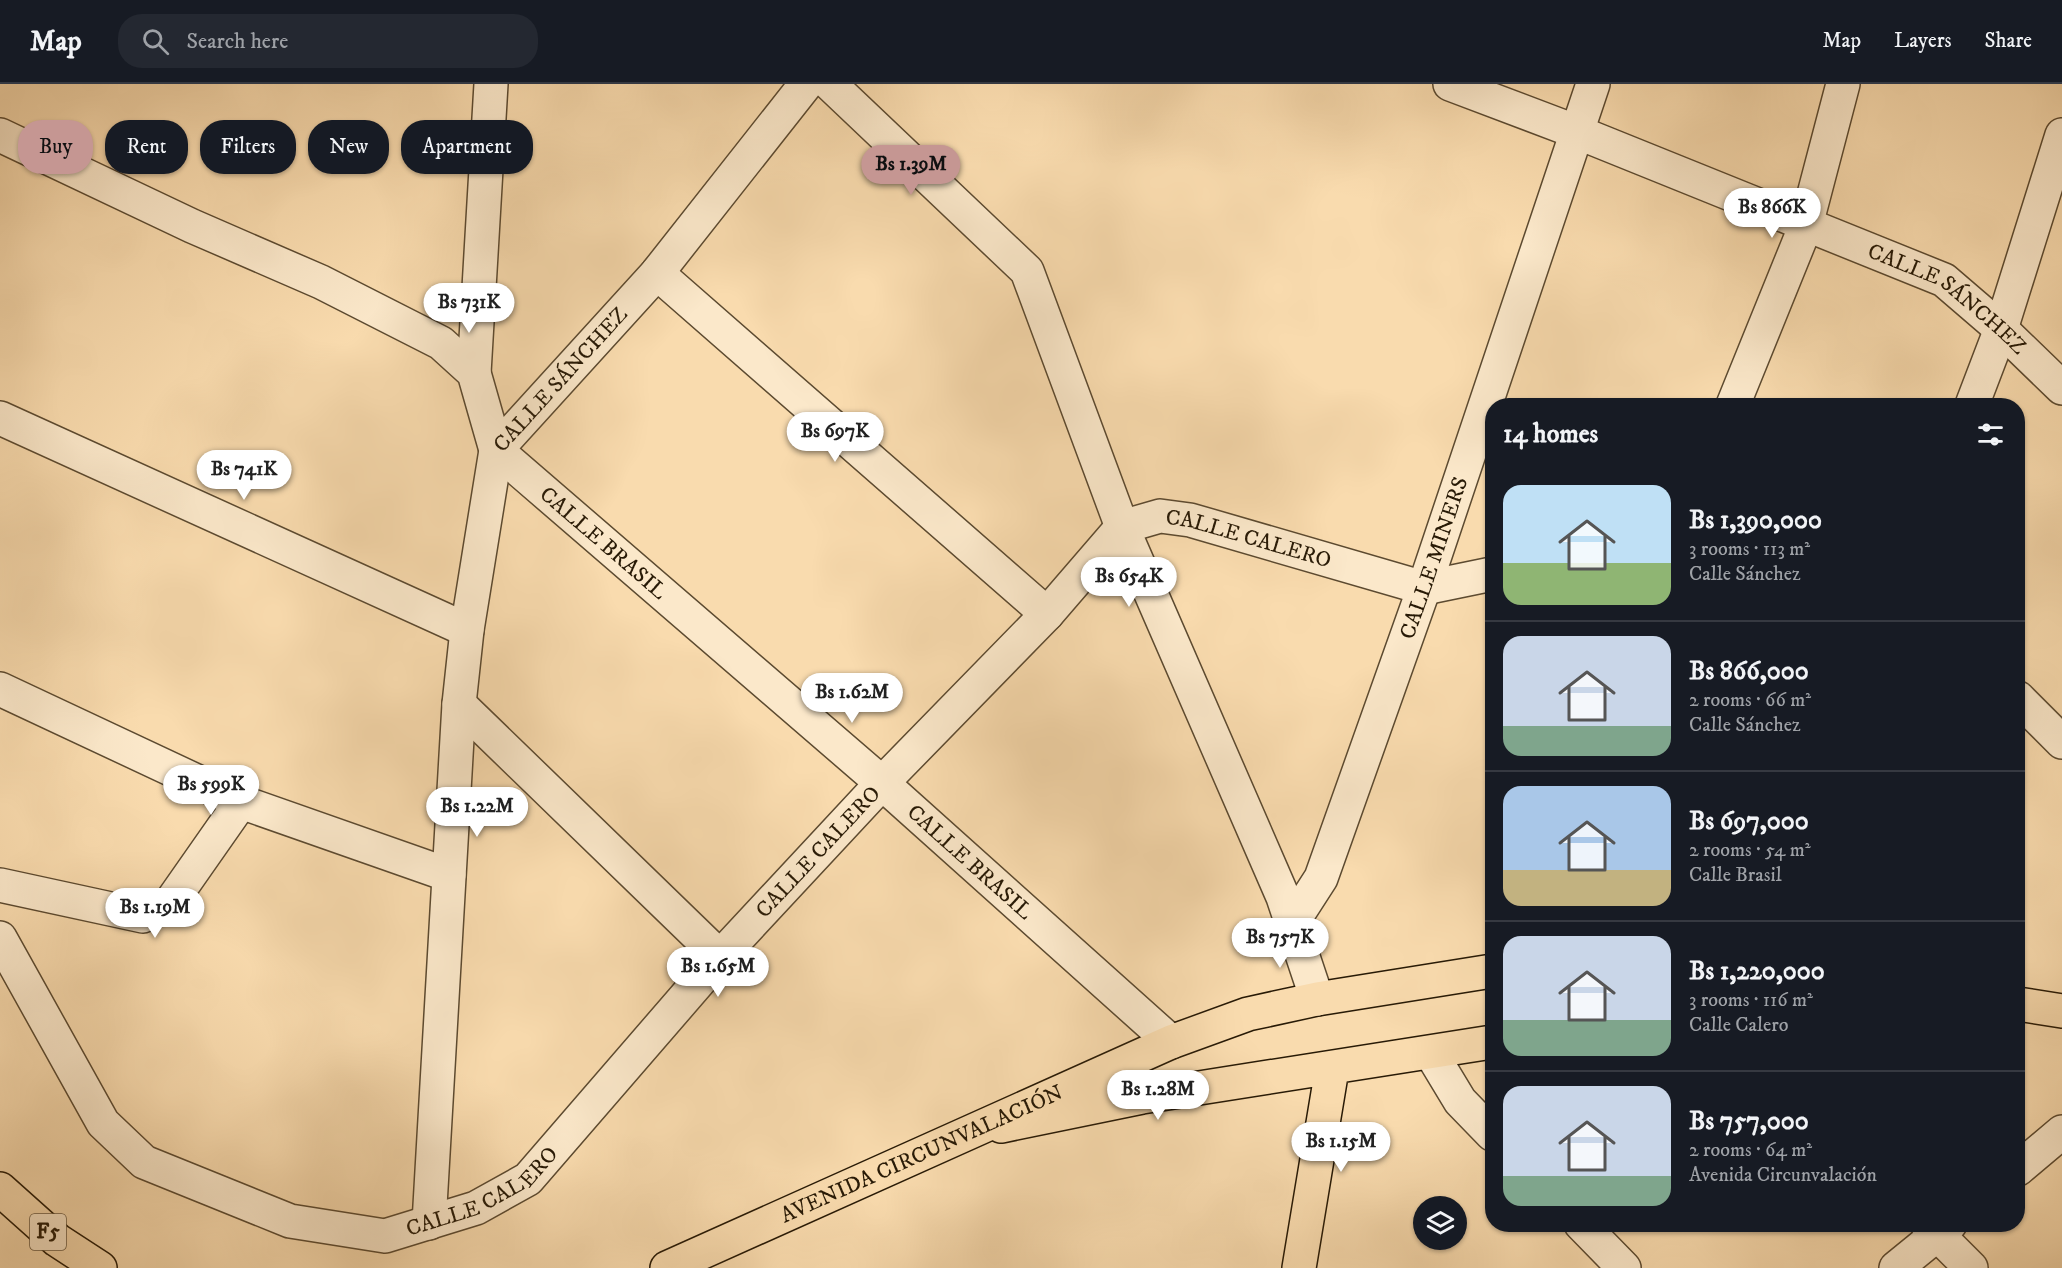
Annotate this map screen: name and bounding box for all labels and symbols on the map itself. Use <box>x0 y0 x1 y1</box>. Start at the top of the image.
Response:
pin: Bs 1.39M <box>849 145 973 196</box>
pin: Bs 866K <box>1717 188 1827 239</box>
street label: CALLE SÁNCHEZ <box>1864 237 2033 360</box>
pin: Bs 731K <box>414 283 524 334</box>
street label: CALLE SÁNCHEZ <box>487 301 633 458</box>
pin: Bs 697K <box>780 412 890 463</box>
pin: Bs 741K <box>189 450 299 501</box>
street label: CALLE MINERS <box>1393 473 1474 643</box>
street label: CALLE BRASIL <box>534 480 673 605</box>
street label: CALLE CALERO <box>1164 503 1335 574</box>
pin: Bs 654K <box>1074 557 1184 608</box>
pin: Bs 1.62M <box>790 673 914 724</box>
pin: Bs 599K <box>156 765 266 816</box>
street label: CALLE CALERO <box>750 780 886 923</box>
pin: Bs 1.22M <box>415 787 539 838</box>
street label: CALLE BRASIL <box>902 799 1039 925</box>
pin: Bs 1.19M <box>93 888 217 939</box>
pin: Bs 757K <box>1225 918 1335 969</box>
pin: Bs 1.65M <box>656 947 780 998</box>
pin: Bs 1.28M <box>1096 1070 1220 1121</box>
street label: AVENIDA CIRCUNVALACIÓN <box>776 1079 1067 1229</box>
pin: Bs 1.15M <box>1279 1122 1403 1173</box>
street label: CALLE CALERO <box>403 1141 564 1242</box>
road number: F5 <box>30 1214 66 1250</box>

